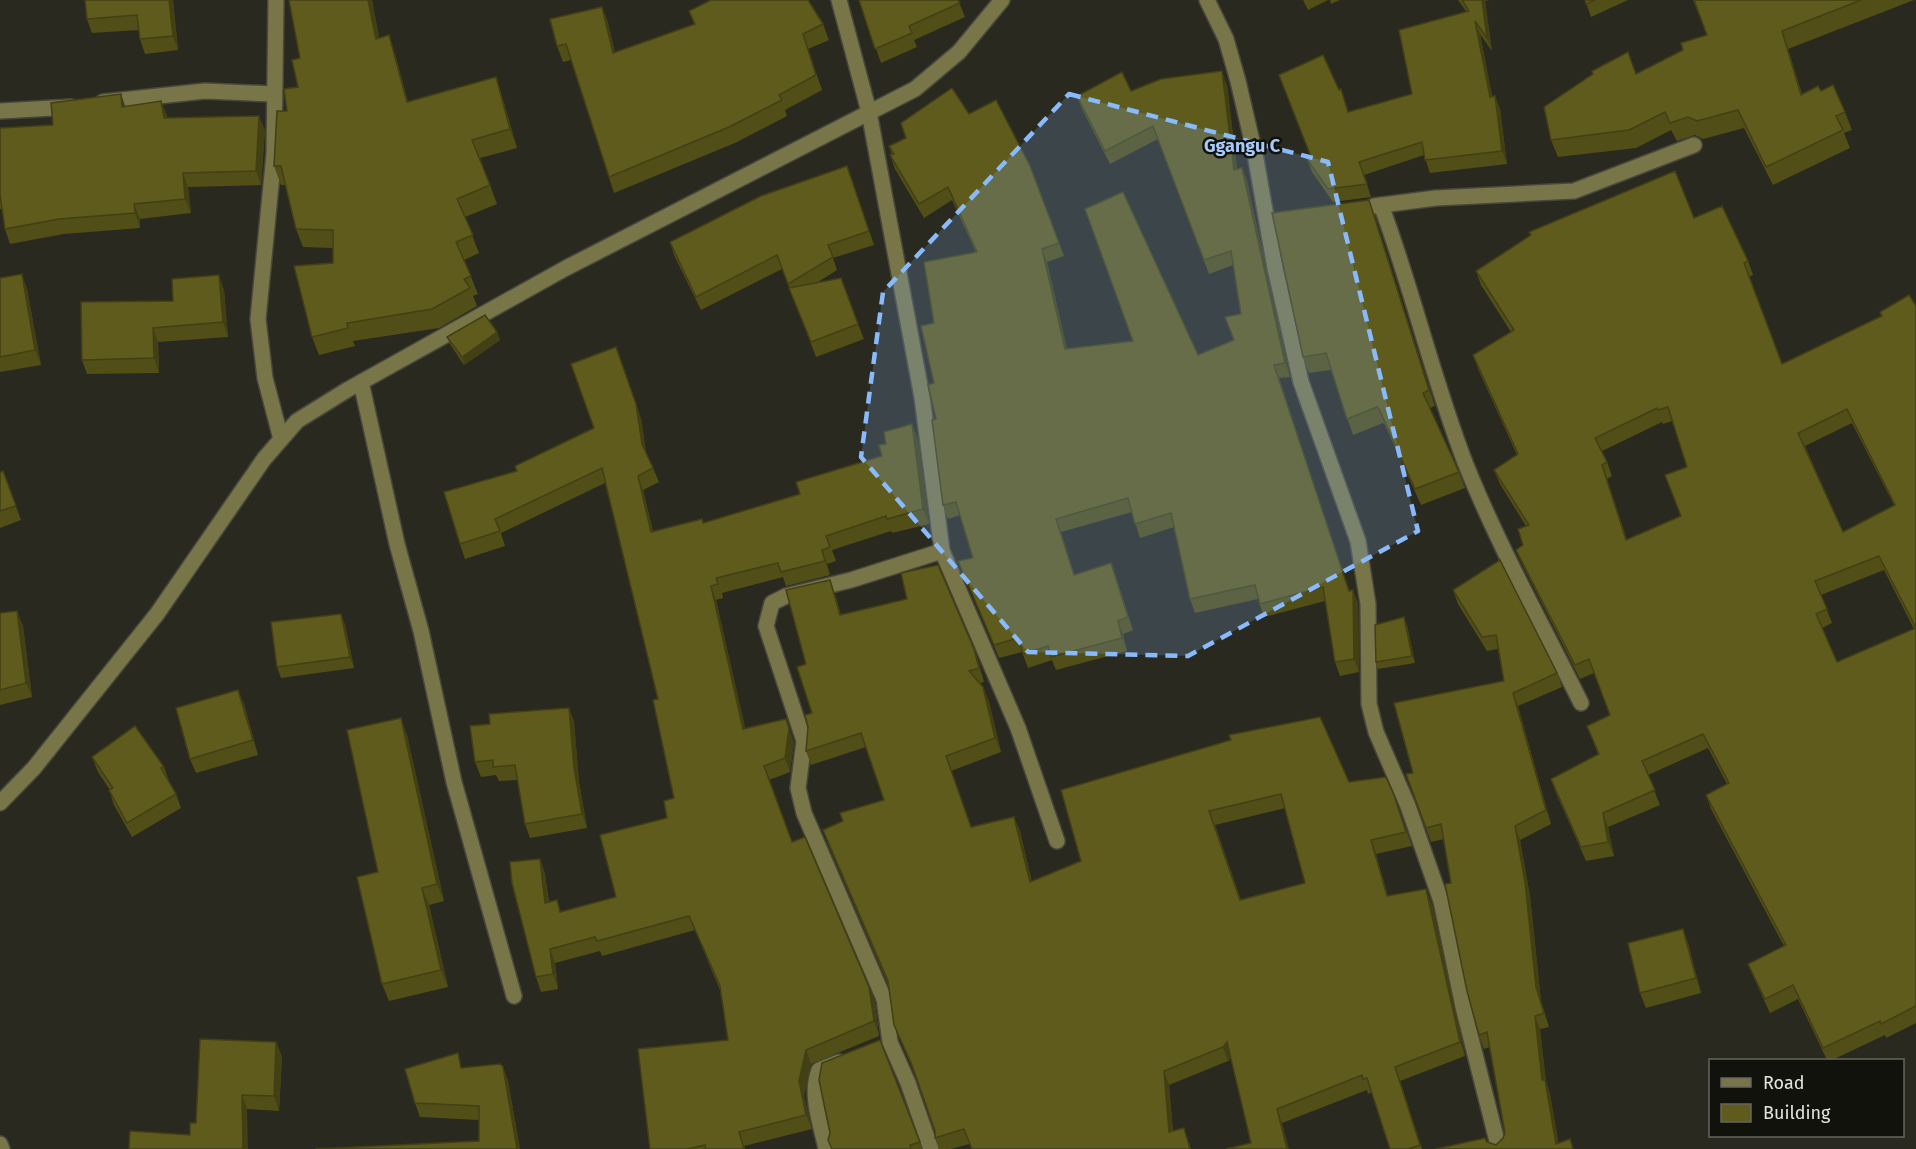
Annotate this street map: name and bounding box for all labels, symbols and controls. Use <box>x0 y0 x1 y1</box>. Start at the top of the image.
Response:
district label: Ggangu C <box>1204 135 1281 157</box>
legend <box>1709 1059 1904 1137</box>
text: Road <box>1763 1072 1805 1094</box>
text: Building <box>1763 1102 1831 1124</box>

